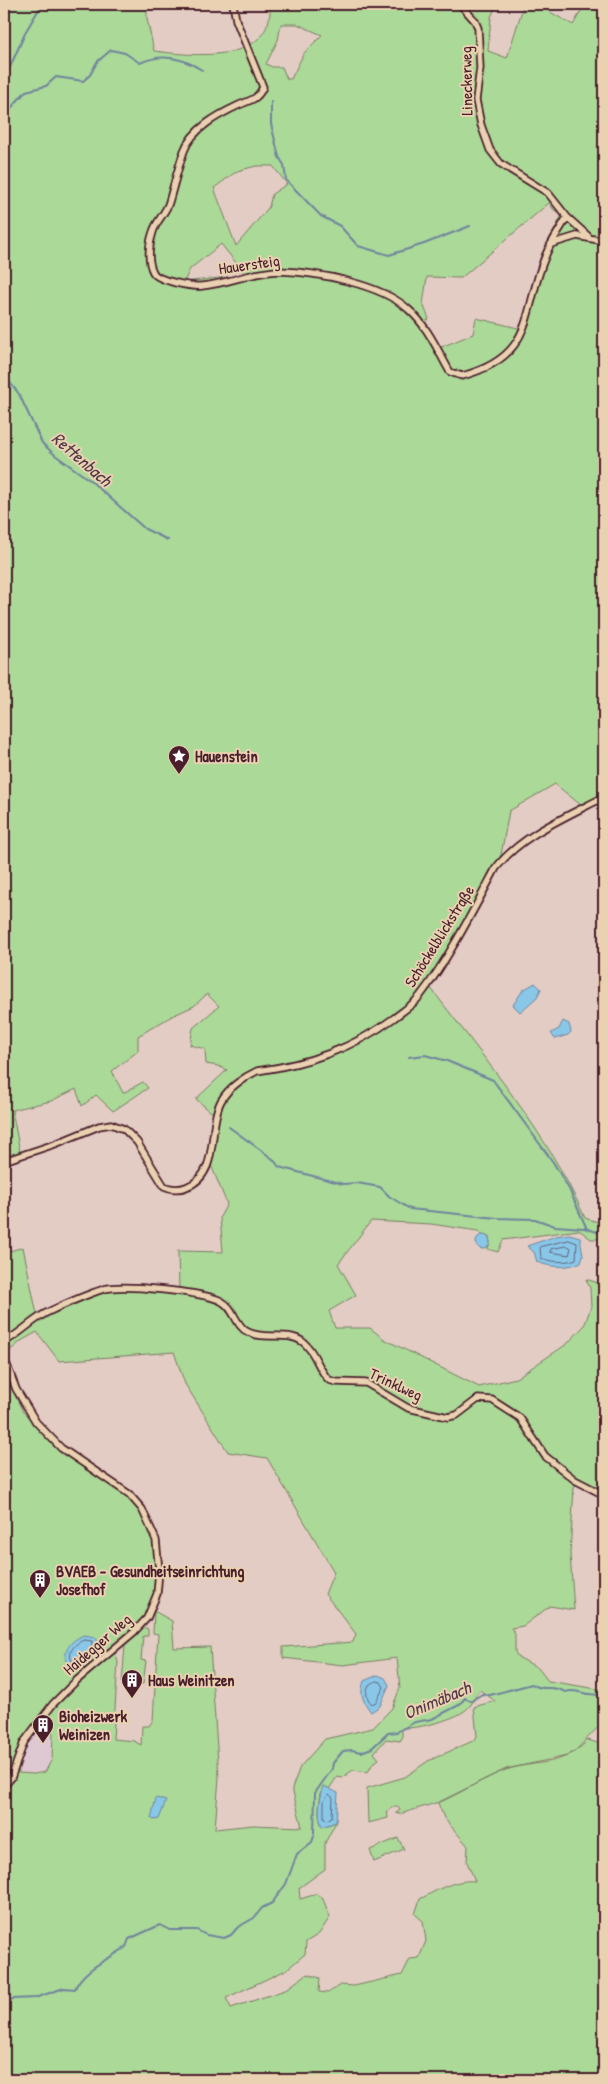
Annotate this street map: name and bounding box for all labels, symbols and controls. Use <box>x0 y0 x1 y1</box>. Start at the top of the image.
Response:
street label: Lineckerweg <box>454 46 478 116</box>
street label: Hauersteig <box>217 249 281 279</box>
water label: Rettenbach <box>47 426 118 493</box>
place icon: Hauenstein <box>167 744 191 775</box>
place label: Hauenstein <box>195 745 258 767</box>
street label: Schöckelblickstraße <box>399 880 480 991</box>
street label: Trinklweg <box>366 1362 426 1406</box>
place label: BVAEB - Gesundheitseinrichtung Josefhof <box>56 1560 244 1600</box>
building icon: BVAEB - Gesundheitseinrichtung Josefhof <box>28 1568 52 1599</box>
street label: Haidegger Weg <box>58 1608 136 1680</box>
building icon: Haus Weinitzen <box>120 1668 144 1699</box>
place label: Haus Weinitzen <box>148 1669 235 1691</box>
water label: Onimäbach <box>400 1674 476 1725</box>
place label: Bioheizwerk Weinizen <box>59 1705 128 1745</box>
building icon: Bioheizwerk Weinizen <box>31 1713 55 1744</box>

